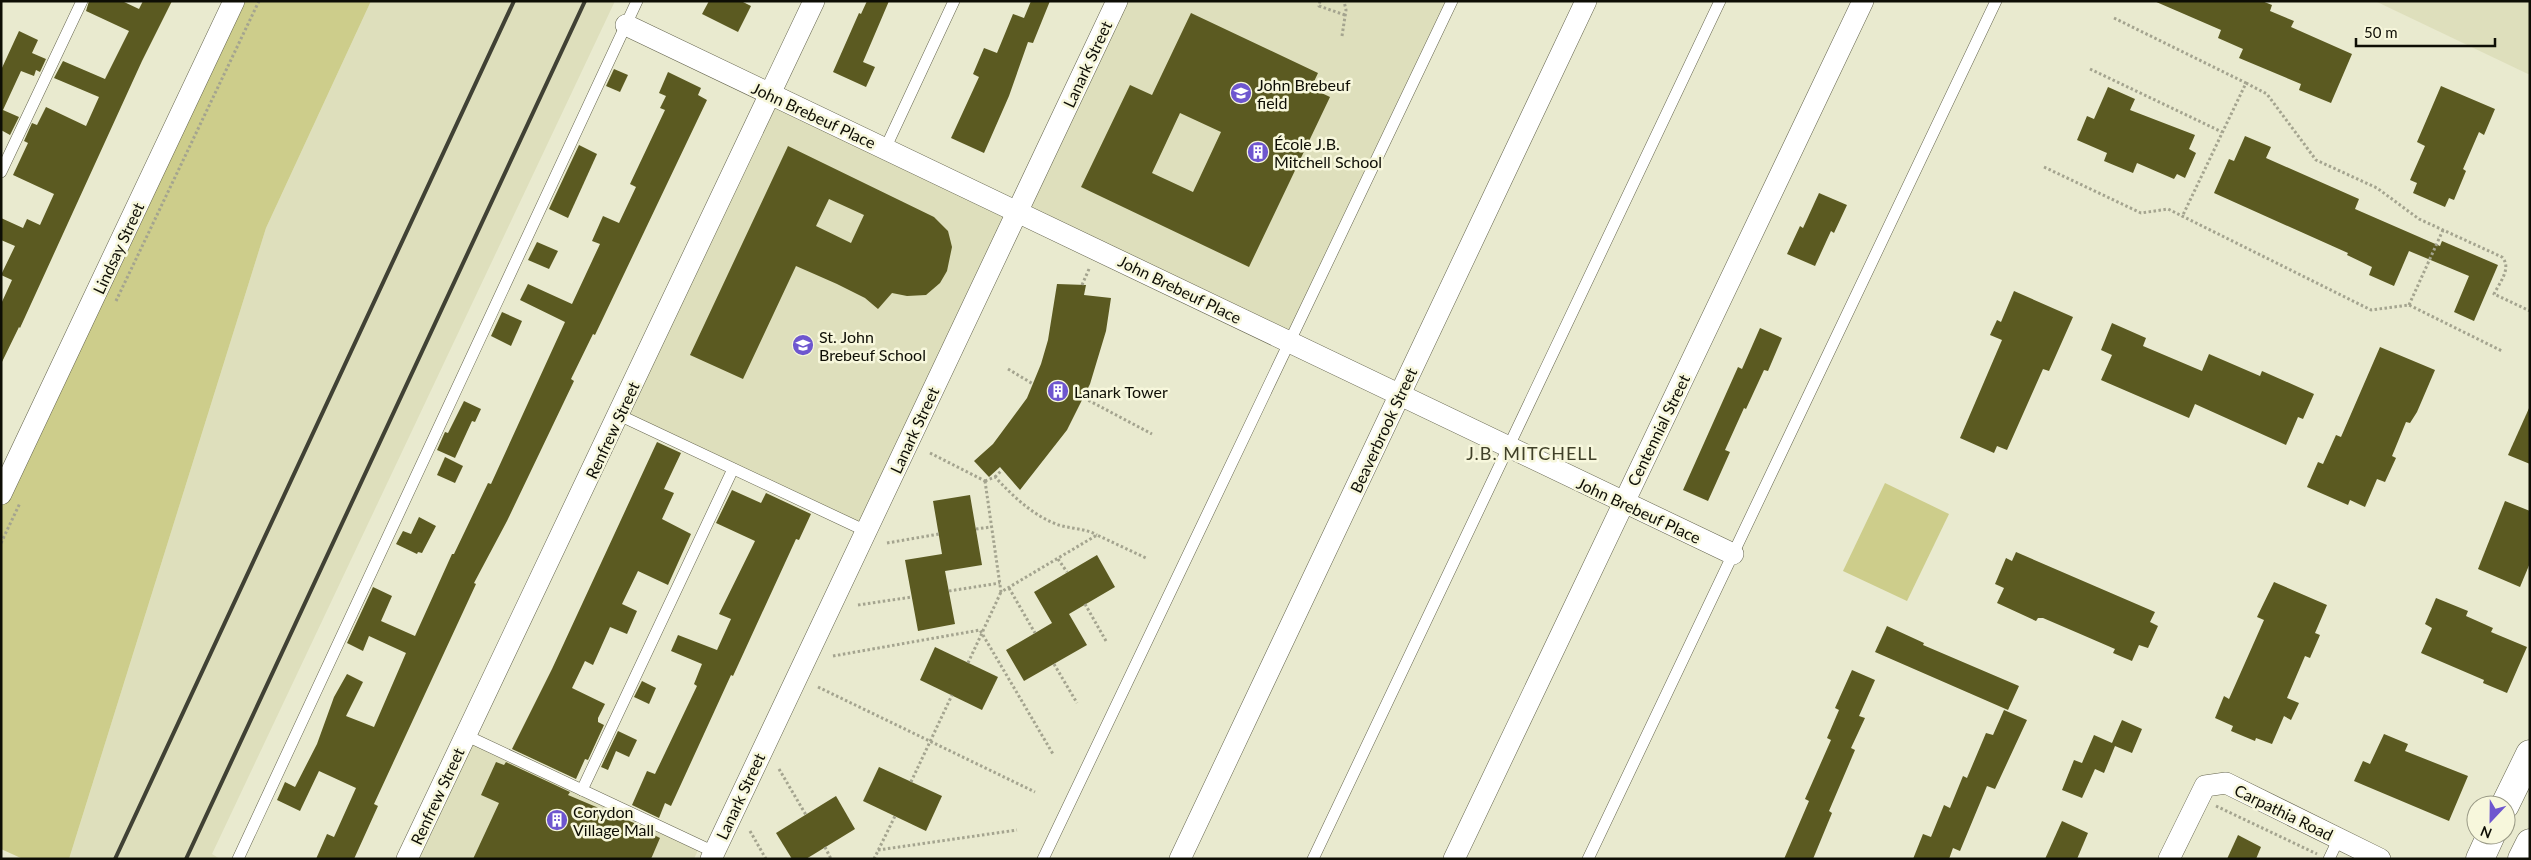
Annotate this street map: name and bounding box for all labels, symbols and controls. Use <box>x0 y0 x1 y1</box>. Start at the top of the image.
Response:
scale bar <box>2356 15 2495 47</box>
street label: Lanark Street <box>1059 18 1115 110</box>
text: 50 m <box>2364 23 2398 41</box>
place label: John Brebeuf field <box>1257 75 1351 112</box>
street label: John Brebeuf Place <box>749 78 879 152</box>
school or university icon: John Brebeuf field <box>1229 81 1253 105</box>
place label: École J.B. Mitchell School <box>1274 134 1382 171</box>
building icon: École J.B. Mitchell School <box>1246 140 1270 164</box>
street label: Lindsay Street <box>89 199 148 297</box>
street label: John Brebeuf Place <box>1115 251 1245 327</box>
place label: St. John Brebeuf School <box>819 327 926 364</box>
school or university icon: St. John Brebeuf School <box>791 333 815 357</box>
street label: Beaverbrook Street <box>1346 364 1420 496</box>
street label: Centennial Street <box>1623 371 1693 489</box>
street label: Renfrew Street <box>581 378 643 481</box>
building icon: Lanark Tower <box>1046 379 1070 403</box>
place label: Lanark Tower <box>1074 382 1168 401</box>
street label: Lanark Street <box>886 384 942 476</box>
district label: J.B. MITCHELL <box>1466 442 1598 464</box>
street label: John Brebeuf Place <box>1574 473 1704 547</box>
street label: Renfrew Street <box>406 744 468 847</box>
street label: Lanark Street <box>712 750 768 842</box>
street label: Carpathia Road <box>2232 780 2336 844</box>
north arrow <box>2466 795 2516 845</box>
place label: Corydon Village Mall <box>573 802 654 839</box>
building icon: Corydon Village Mall <box>545 808 569 832</box>
text: N <box>2478 823 2494 842</box>

